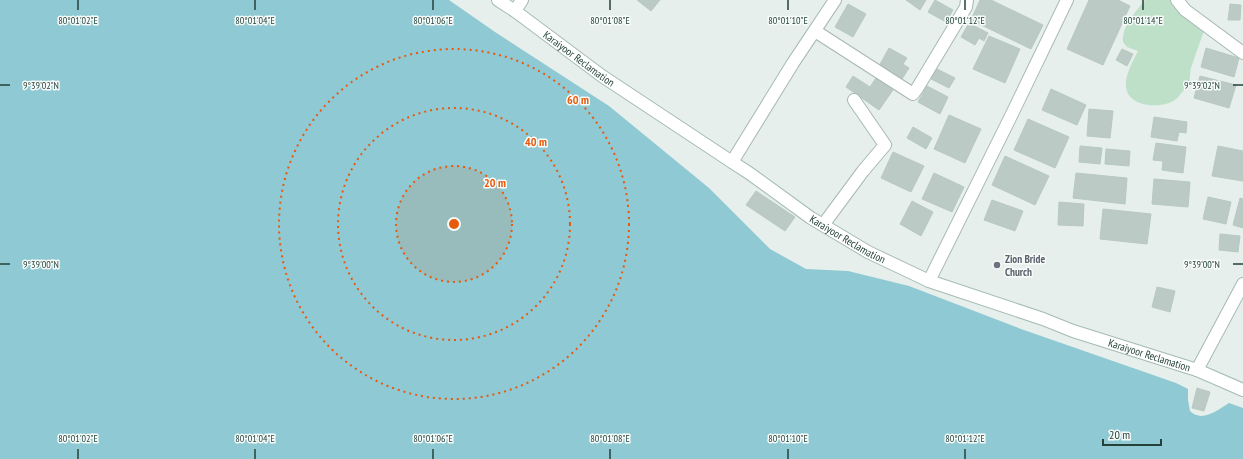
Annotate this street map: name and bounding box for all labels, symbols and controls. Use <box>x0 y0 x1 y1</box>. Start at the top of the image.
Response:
text: 80°01'02"E <box>58 14 98 27</box>
text: 80°01'04"E <box>235 14 275 27</box>
text: 80°01'06"E <box>413 14 453 27</box>
text: 80°01'08"E <box>590 14 630 27</box>
text: 80°01'10"E <box>768 14 808 27</box>
text: 80°01'12"E <box>945 14 985 27</box>
text: 80°01'14"E <box>1123 14 1163 27</box>
street label: Karaiyoor Reclamation <box>541 28 618 90</box>
text: 9°39'02"N <box>23 79 59 92</box>
text: 9°39'02"N <box>1184 79 1220 92</box>
text: 60 m <box>567 92 589 107</box>
text: 40 m <box>525 134 547 149</box>
text: 20 m <box>484 175 506 190</box>
street label: Karaiyoor Reclamation <box>807 212 888 266</box>
centre of rings <box>447 217 461 231</box>
place label: Zion Bride Church <box>1005 252 1045 279</box>
text: 9°39'00"N <box>23 258 59 271</box>
text: 9°39'00"N <box>1184 258 1220 271</box>
marker: Zion Bride Church <box>992 260 1002 270</box>
street label: Karaiyoor Reclamation <box>1107 336 1192 375</box>
scale bar <box>1103 421 1161 447</box>
text: 20 m <box>1109 427 1130 442</box>
text: 80°01'02"E <box>58 432 98 445</box>
text: 80°01'04"E <box>235 432 275 445</box>
text: 80°01'06"E <box>413 432 453 445</box>
text: 80°01'08"E <box>590 432 630 445</box>
text: 80°01'10"E <box>768 432 808 445</box>
text: 80°01'12"E <box>945 432 985 445</box>

